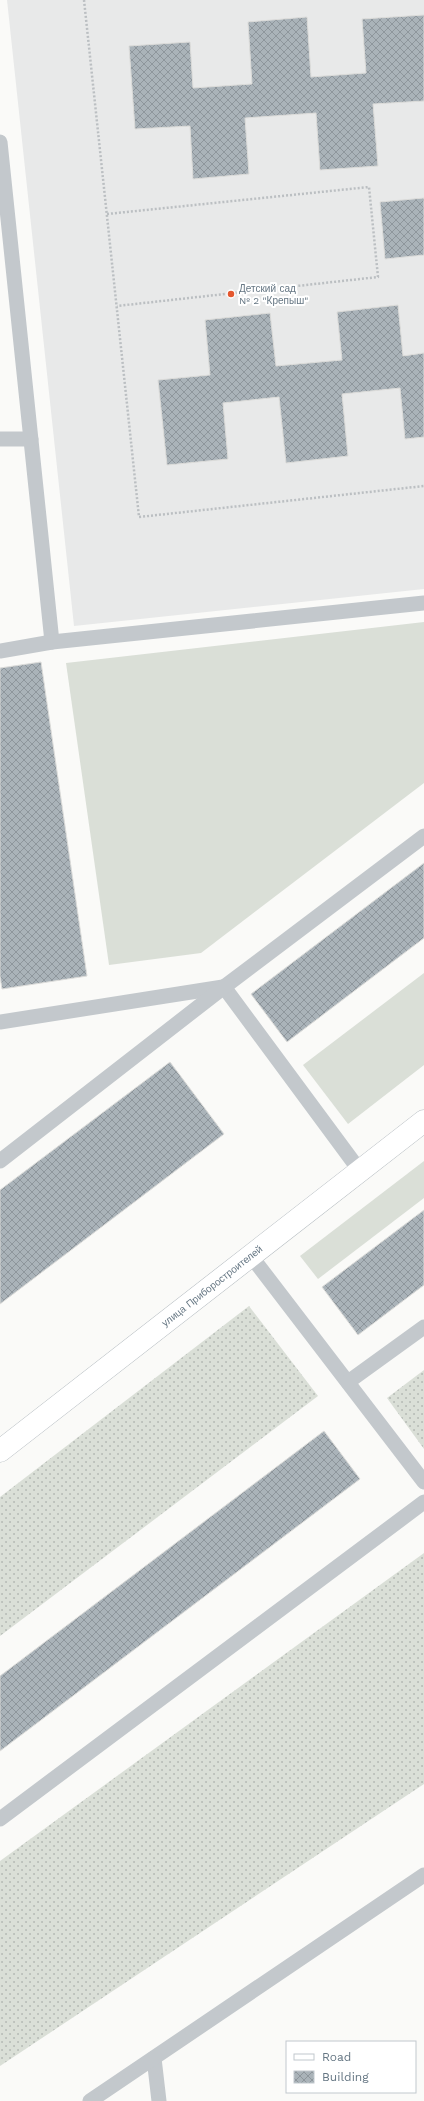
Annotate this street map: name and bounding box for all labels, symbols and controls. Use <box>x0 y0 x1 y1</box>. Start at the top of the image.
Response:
place label: Детский сад № 2 "Крепыш" <box>239 283 308 306</box>
marker: Детский сад № 2 "Крепыш" <box>226 289 236 299</box>
street label: улица Приборостроителей <box>160 1243 264 1329</box>
legend <box>286 2041 416 2093</box>
text: Road <box>322 2050 351 2064</box>
text: Building <box>322 2070 369 2084</box>

